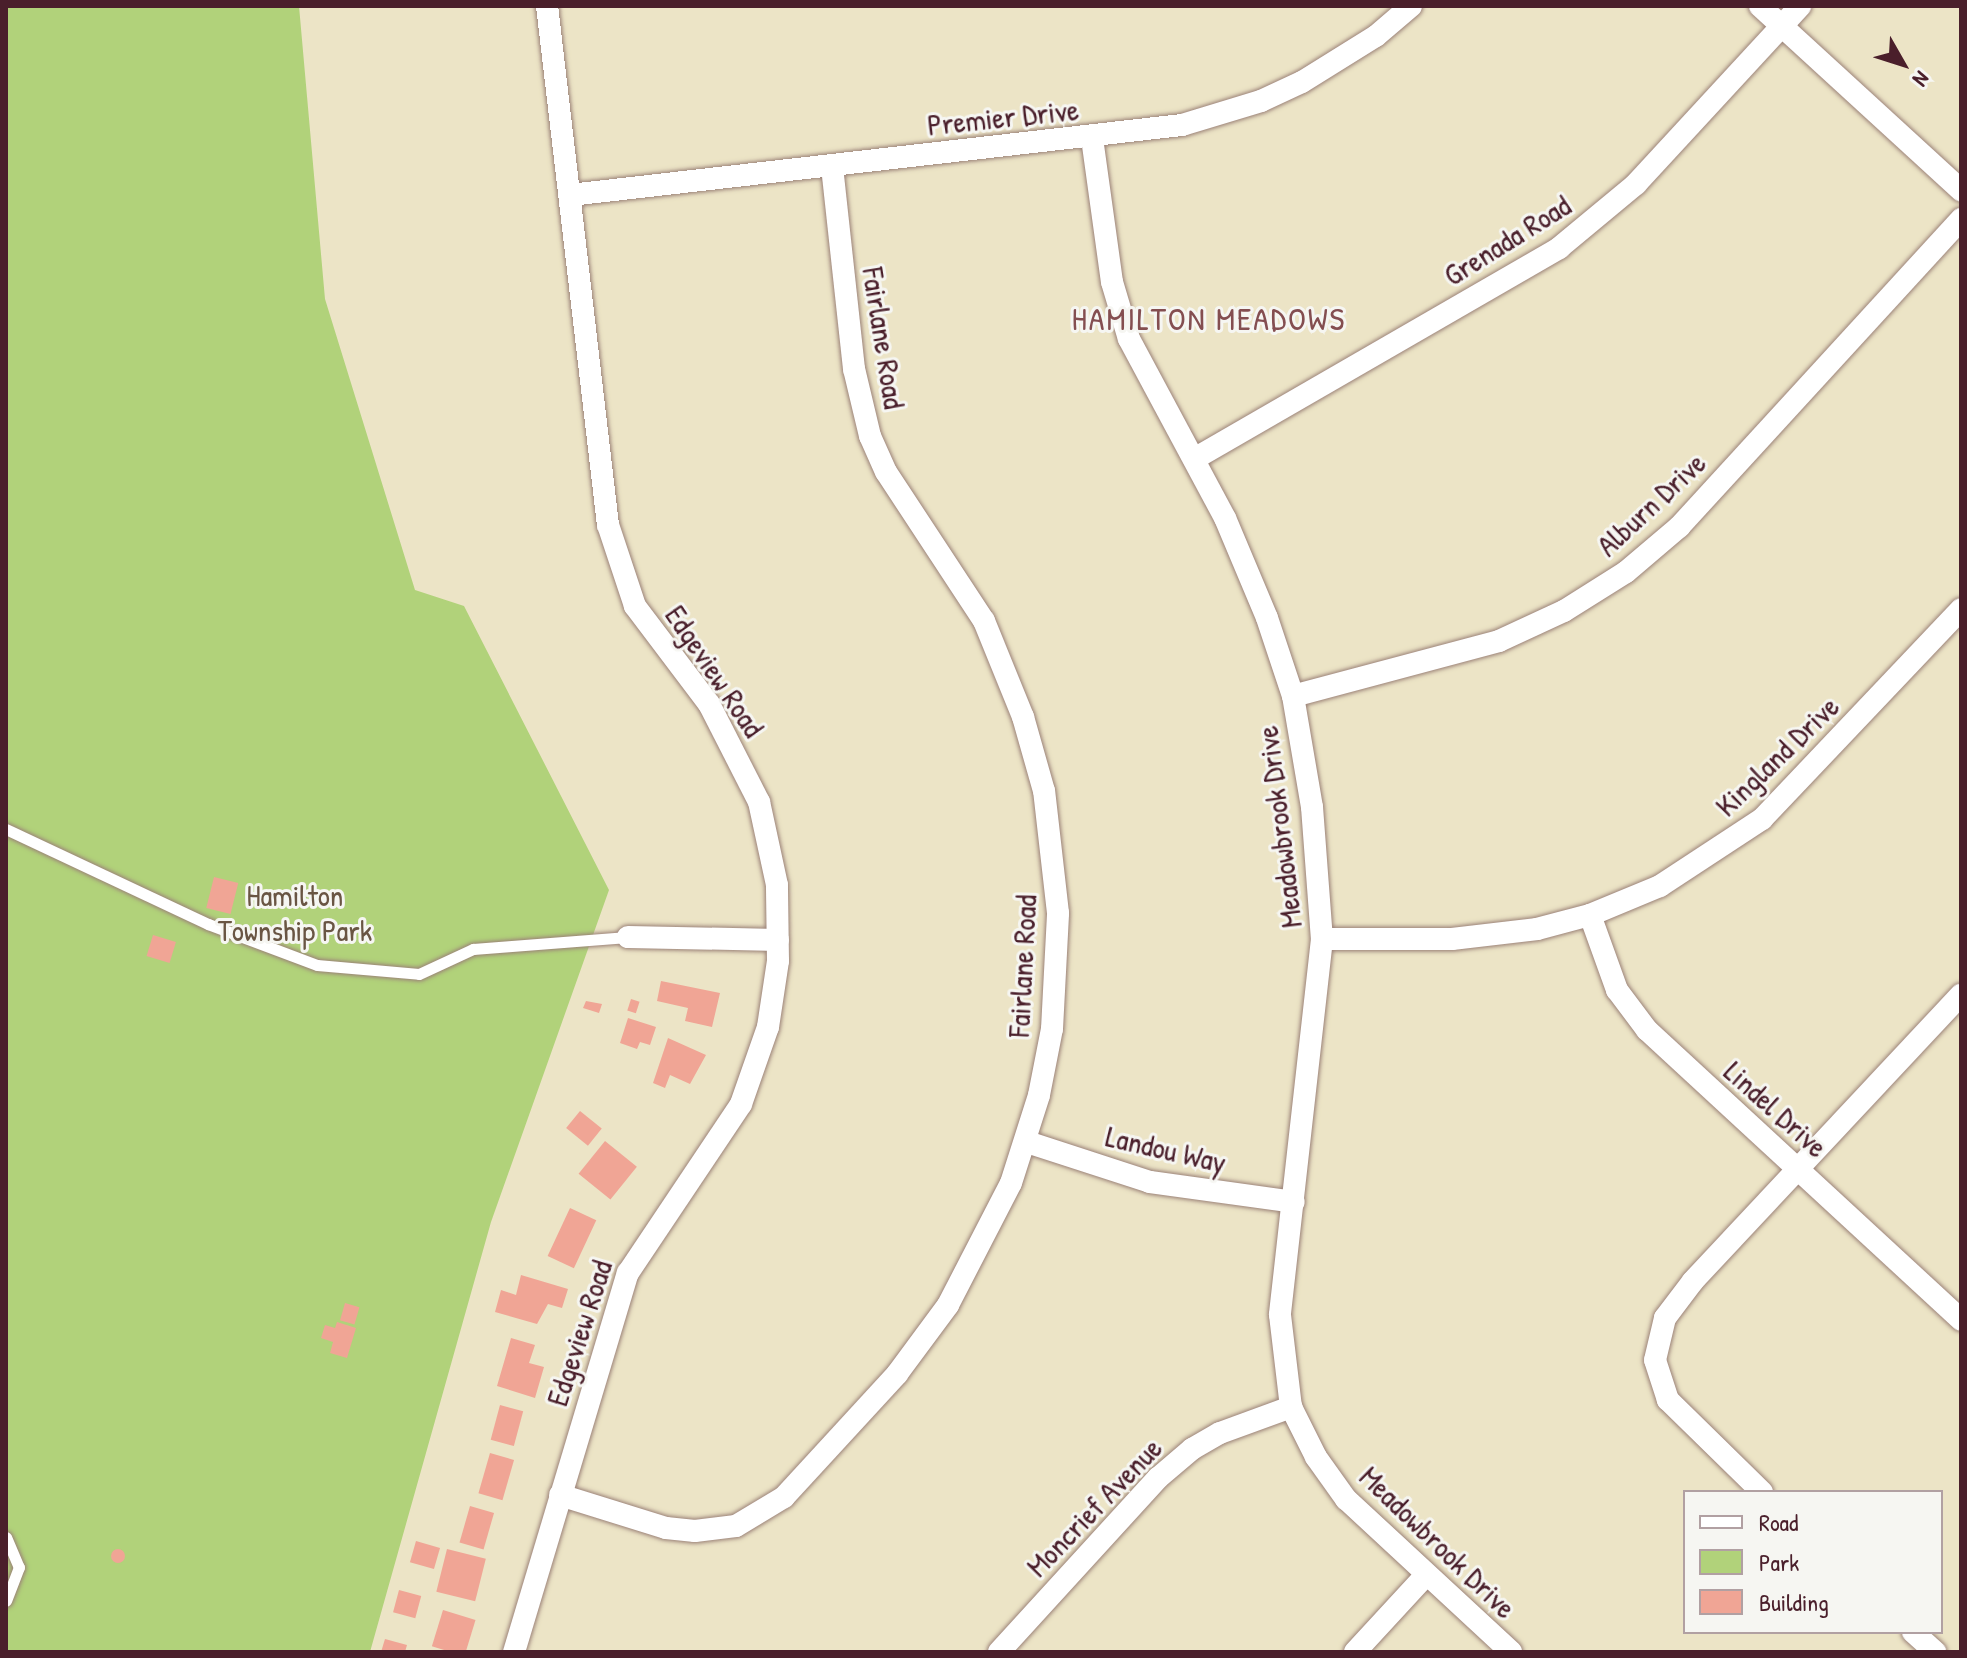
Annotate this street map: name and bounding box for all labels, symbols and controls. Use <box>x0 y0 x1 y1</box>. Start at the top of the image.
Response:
north arrow <box>1863 24 1943 104</box>
text: N <box>1906 65 1937 93</box>
street label: Premier Drive <box>926 91 1080 143</box>
street label: Grenada Road <box>1437 187 1577 293</box>
street label: Fairlane Road <box>855 265 913 411</box>
district label: HAMILTON MEADOWS <box>1072 300 1346 338</box>
street label: Alburn Drive <box>1589 445 1713 563</box>
street label: Edgeview Road <box>658 598 772 744</box>
street label: Kingland Drive <box>1708 688 1846 824</box>
street label: Meadowbrook Drive <box>1249 724 1309 930</box>
park label: Hamilton Township Park <box>218 877 372 948</box>
street label: Fairlane Road <box>1000 894 1044 1038</box>
street label: Lindel Drive <box>1717 1053 1835 1165</box>
street label: Landou Way <box>1102 1118 1230 1180</box>
street label: Edgeview Road <box>539 1256 619 1410</box>
street label: Moncrief Avenue <box>1019 1430 1169 1584</box>
street label: Meadowbrook Drive <box>1352 1458 1524 1626</box>
legend <box>1683 1490 1943 1634</box>
text: Road <box>1759 1506 1798 1538</box>
text: Park <box>1759 1546 1799 1578</box>
text: Building <box>1759 1586 1829 1618</box>

